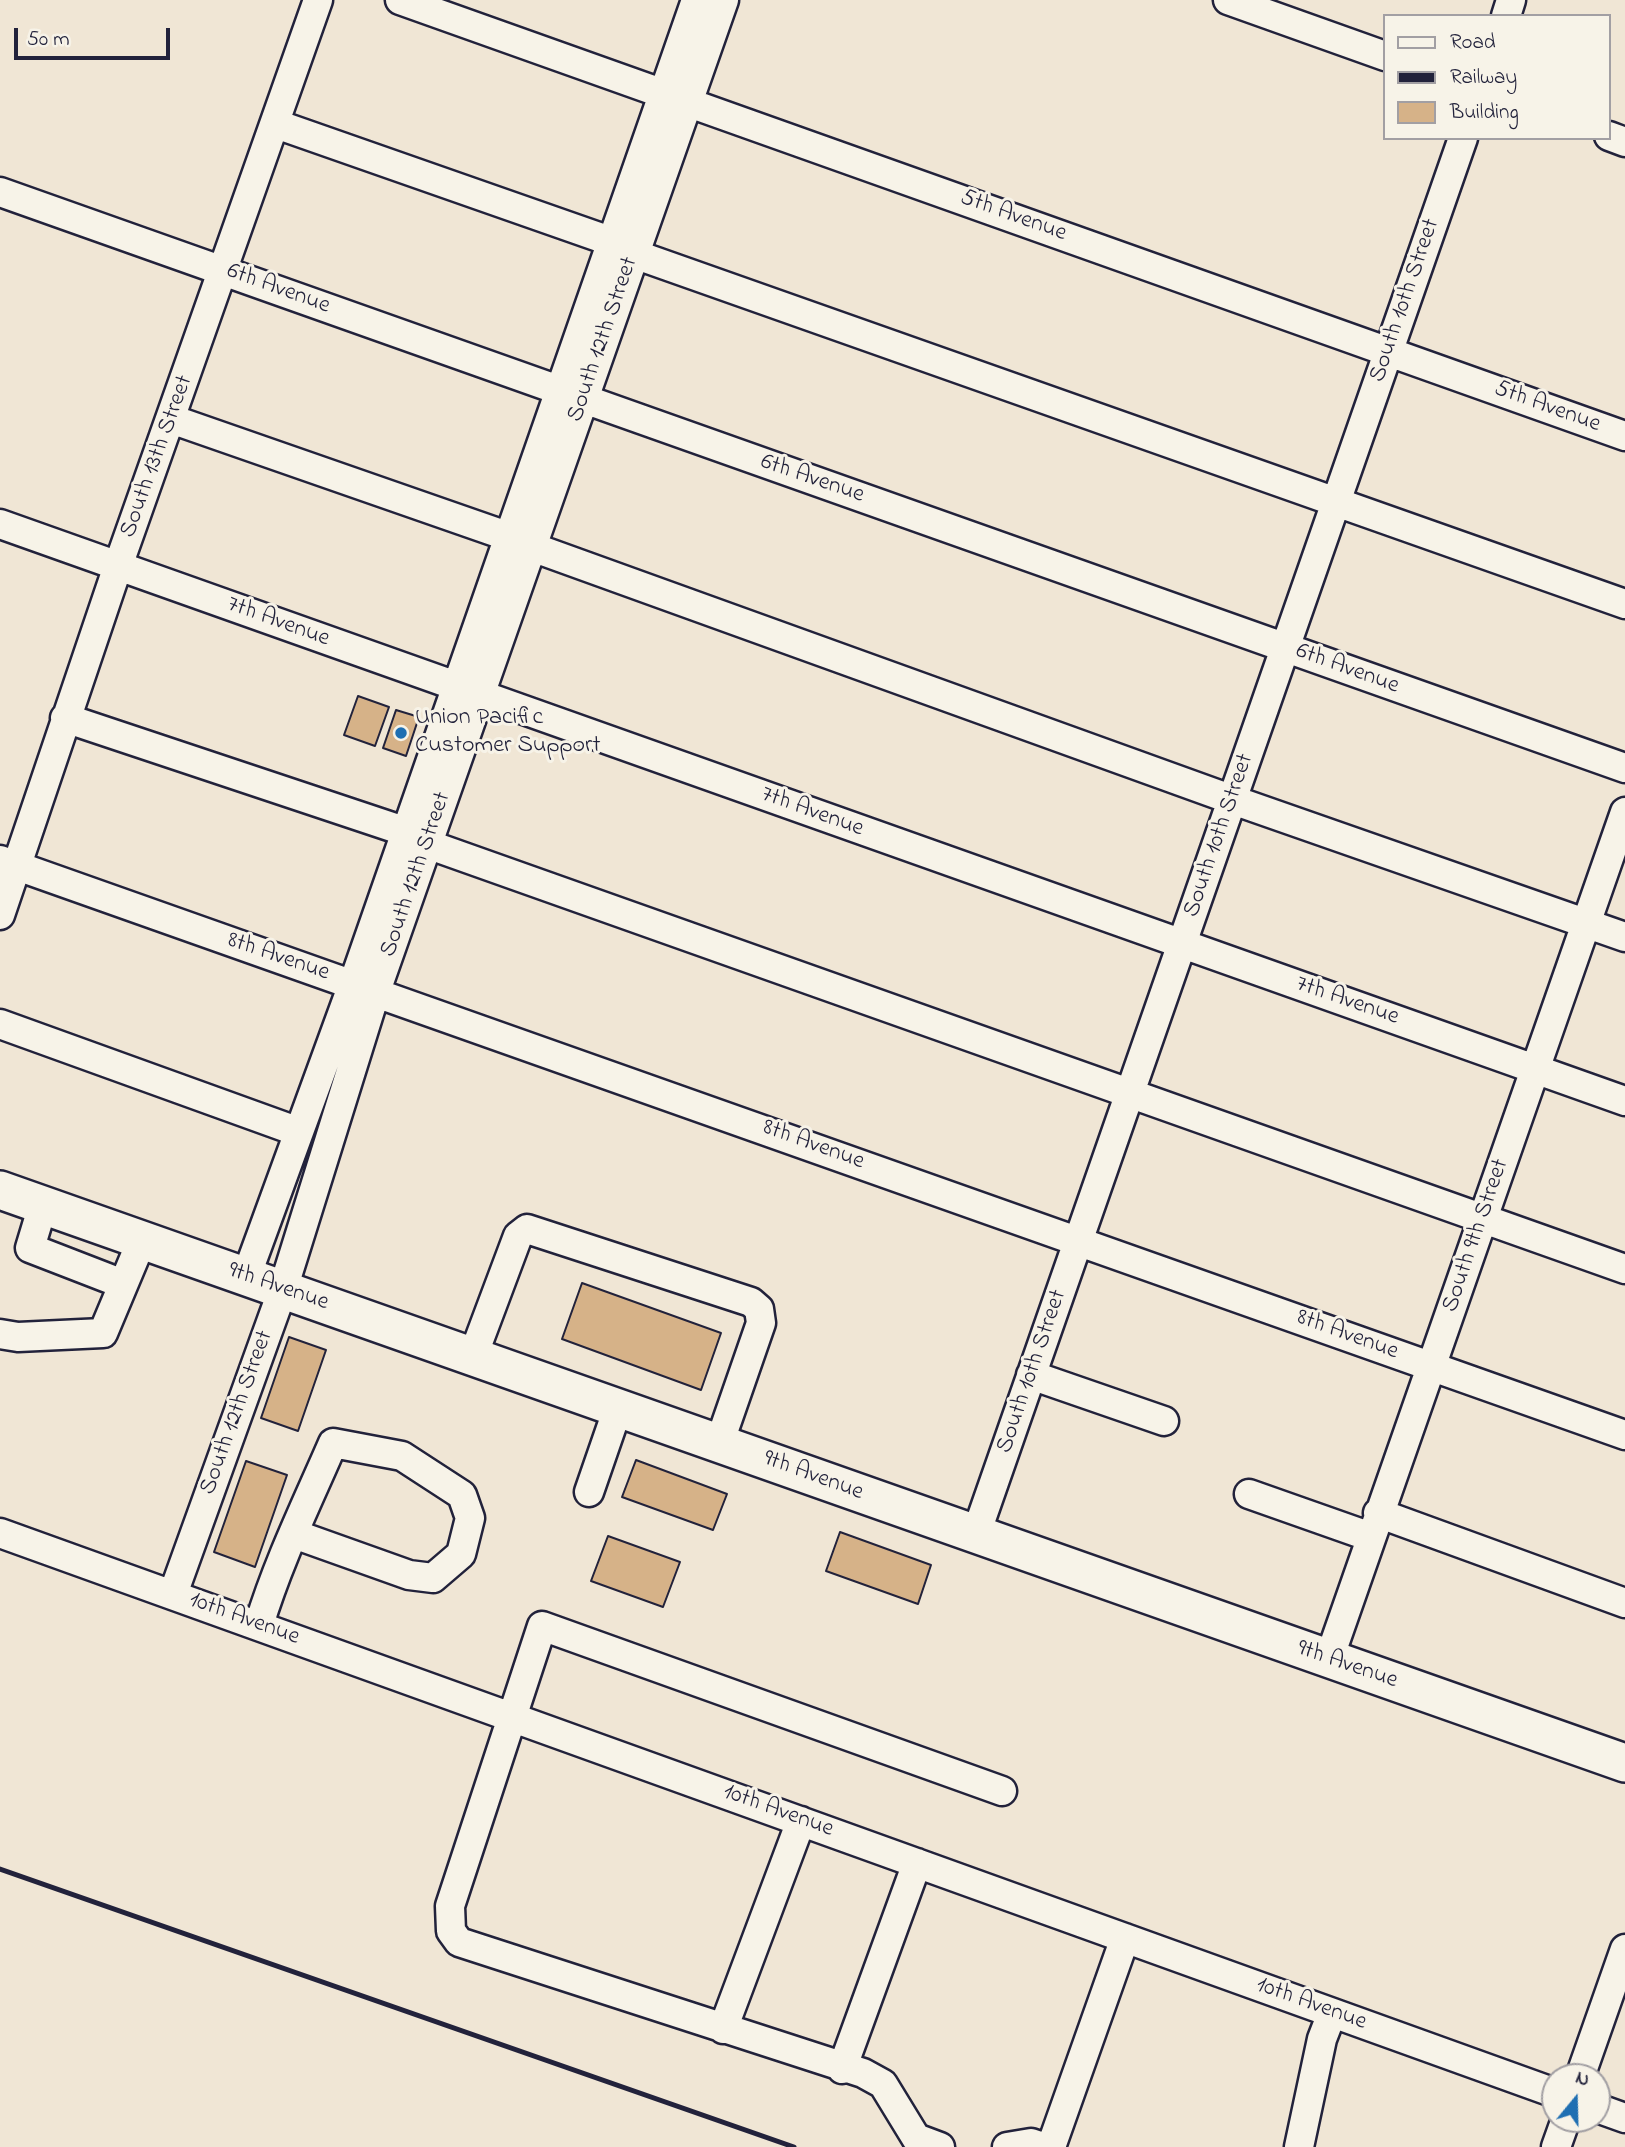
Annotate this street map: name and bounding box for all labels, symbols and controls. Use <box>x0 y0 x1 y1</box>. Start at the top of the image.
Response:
scale bar <box>18 14 173 58</box>
legend <box>1384 14 1611 140</box>
text: 50 m <box>27 25 70 55</box>
text: Road <box>1450 28 1496 58</box>
text: Railway <box>1450 63 1517 93</box>
text: Building <box>1450 98 1519 128</box>
street label: 5th Avenue <box>956 184 1070 250</box>
street label: South 10th Street <box>1365 215 1447 387</box>
street label: South 12th Street <box>562 254 646 426</box>
street label: 6th Avenue <box>222 258 334 322</box>
street label: South 13th Street <box>115 372 201 542</box>
street label: 5th Avenue <box>1490 375 1604 441</box>
street label: 6th Avenue <box>756 449 868 511</box>
street label: 7th Avenue <box>223 591 333 655</box>
street label: 6th Avenue <box>1291 638 1403 702</box>
place label: Union Pacific Customer Support <box>415 705 601 761</box>
marker: Union Pacific Customer Support <box>393 725 409 741</box>
street label: South 10th Street <box>1179 750 1261 922</box>
street label: 7th Avenue <box>757 781 867 845</box>
street label: South 12th Street <box>375 789 459 961</box>
street label: 8th Avenue <box>223 927 333 989</box>
street label: 7th Avenue <box>1292 971 1402 1033</box>
street label: 8th Avenue <box>758 1114 868 1178</box>
street label: South 9th Street <box>1437 1156 1517 1316</box>
street label: 9th Avenue <box>224 1257 332 1319</box>
street label: South 10th Street <box>992 1286 1074 1458</box>
street label: 8th Avenue <box>1292 1304 1402 1368</box>
street label: South 12th Street <box>195 1327 281 1499</box>
street label: 9th Avenue <box>759 1446 867 1508</box>
street label: 10th Avenue <box>185 1587 303 1653</box>
street label: 9th Avenue <box>1293 1635 1401 1697</box>
street label: 10th Avenue <box>719 1779 837 1845</box>
street label: 10th Avenue <box>1252 1972 1370 2038</box>
north arrow <box>1541 2063 1611 2133</box>
text: N <box>1572 2065 1593 2094</box>

